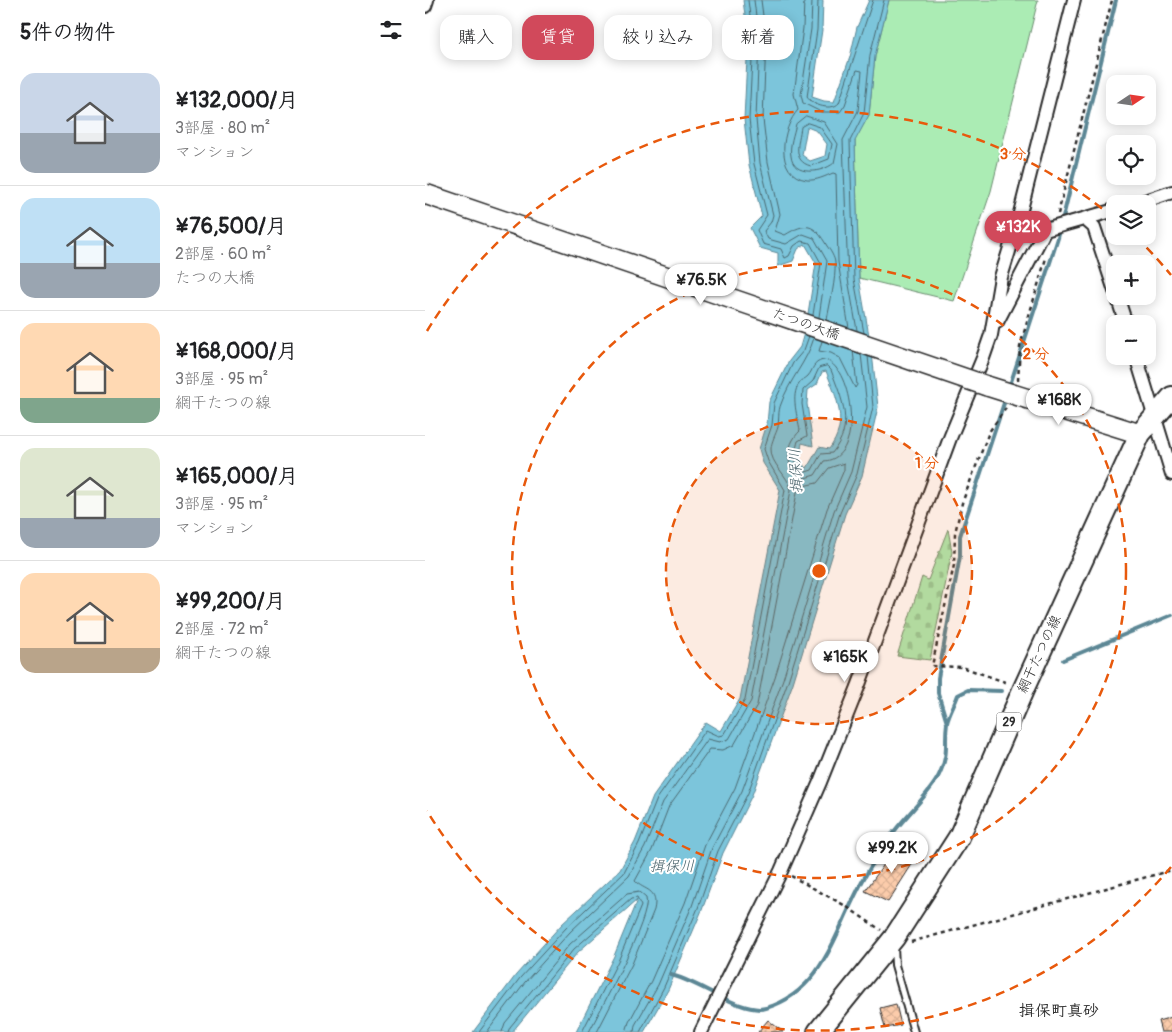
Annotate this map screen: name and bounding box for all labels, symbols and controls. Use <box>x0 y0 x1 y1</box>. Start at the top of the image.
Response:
chip: 購入 <box>440 15 512 60</box>
chip: 賃貸 <box>522 15 594 60</box>
chip: 絞り込み <box>604 15 712 60</box>
chip: 新着 <box>722 15 794 60</box>
icon: filters <box>377 16 405 44</box>
text: 5件の物件 <box>20 19 115 46</box>
north arrow <box>1106 75 1156 125</box>
map controls <box>1106 75 1156 365</box>
text: ¥132,000/月 <box>175 87 298 114</box>
icon: home <box>60 93 120 153</box>
text: 3部屋 · 80 m² <box>175 118 270 138</box>
button: locate <box>1106 135 1156 185</box>
text: マンション <box>175 142 254 162</box>
text: 3 分 <box>1000 145 1026 164</box>
button: layers <box>1106 195 1156 245</box>
pin: ¥132K <box>983 210 1053 253</box>
text: ¥76,500/月 <box>175 213 287 240</box>
text: ¥132K <box>996 217 1040 237</box>
icon: home <box>60 218 120 278</box>
text: 2部屋 · 60 m² <box>175 244 271 264</box>
button: + <box>1106 255 1156 305</box>
pin: ¥76.5K <box>660 264 742 306</box>
text: たつの大橋 <box>175 268 255 288</box>
text: ¥76.5K <box>676 270 726 290</box>
street label: たつの大橋 <box>770 305 842 343</box>
button: − <box>1106 315 1156 365</box>
text: ¥168,000/月 <box>175 338 298 365</box>
icon: home <box>60 343 120 403</box>
text: 2 分 <box>1023 345 1049 364</box>
text: 3部屋 · 95 m² <box>175 369 268 389</box>
pin: ¥168K <box>1024 384 1094 426</box>
text: ¥168K <box>1037 390 1081 410</box>
text: 網干たつの線 <box>175 393 271 413</box>
water label: 揖保川 <box>785 448 807 494</box>
text: 1 分 <box>915 454 939 473</box>
text: ¥165,000/月 <box>175 463 298 490</box>
icon: home <box>60 468 120 528</box>
text: 3部屋 · 95 m² <box>175 494 268 514</box>
text: マンション <box>175 518 254 538</box>
centre of rings <box>810 562 828 580</box>
text: ¥99,200/月 <box>175 588 286 615</box>
icon: home <box>60 593 120 653</box>
street label: 網干たつの線 <box>1014 612 1064 696</box>
text: 2部屋 · 72 m² <box>175 619 269 639</box>
pin: ¥165K <box>810 640 880 683</box>
text: 網干たつの線 <box>175 643 271 663</box>
text: ¥165K <box>823 647 868 667</box>
road number: 29 <box>997 712 1021 732</box>
pin: ¥99.2K <box>851 832 933 874</box>
text: ¥99.2K <box>867 838 917 858</box>
water label: 揖保川 <box>649 857 695 876</box>
district label: 揖保町真砂 <box>1019 1001 1099 1021</box>

